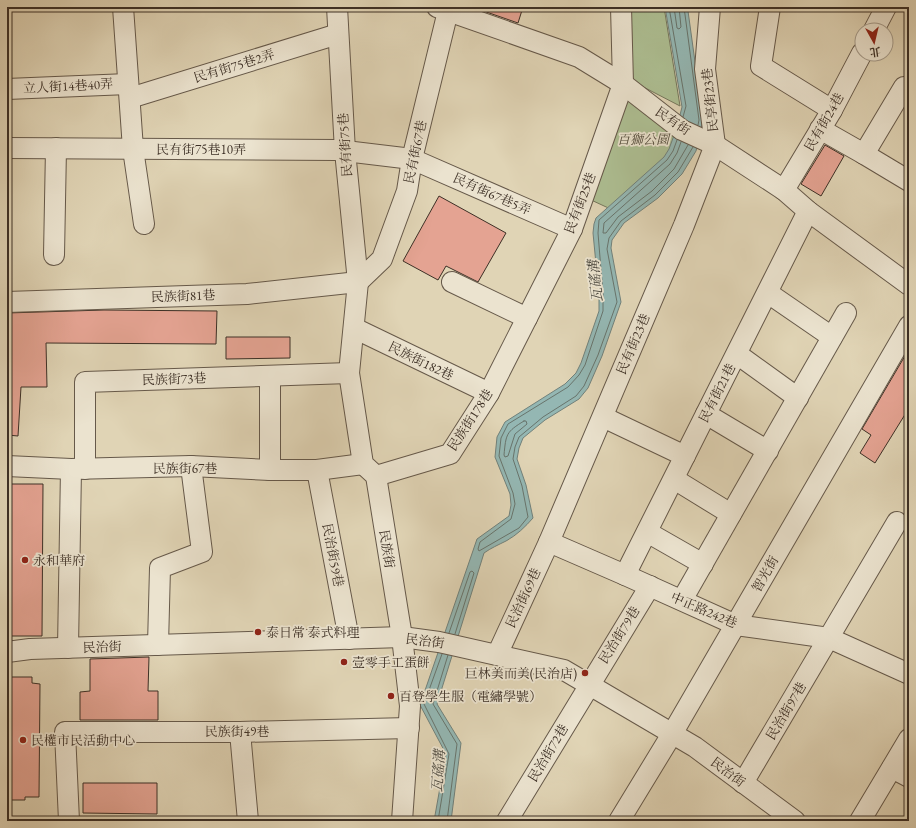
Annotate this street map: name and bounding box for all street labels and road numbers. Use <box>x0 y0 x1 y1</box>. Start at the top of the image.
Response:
street label: 民有街75巷2弄 <box>191 46 277 86</box>
street label: 民享街23巷 <box>698 67 722 133</box>
street label: 立人街14巷40弄 <box>23 75 113 97</box>
street label: 民有街24巷 <box>801 90 847 154</box>
street label: 民有街 <box>652 103 694 139</box>
street label: 民有街75巷 <box>334 112 356 178</box>
street label: 民有街67巷 <box>400 119 430 185</box>
street label: 民有街75巷10弄 <box>156 141 246 158</box>
street label: 民有街67巷5弄 <box>450 169 534 219</box>
street label: 民有街25巷 <box>561 170 599 236</box>
street label: 民族街81巷 <box>150 286 216 306</box>
street label: 民有街23巷 <box>613 311 653 377</box>
street label: 民族街182巷 <box>385 338 457 384</box>
street label: 民有街21巷 <box>695 360 739 426</box>
street label: 民族街73巷 <box>141 369 207 389</box>
street label: 民族街178巷 <box>444 386 496 454</box>
street label: 民族街67巷 <box>153 460 217 477</box>
street label: 民治街59巷 <box>319 522 347 588</box>
street label: 民族街 <box>376 528 398 570</box>
street label: 智光街 <box>748 553 782 595</box>
street label: 民治街69巷 <box>502 565 544 631</box>
street label: 中正路242巷 <box>668 588 740 632</box>
street label: 民治街79巷 <box>595 603 643 667</box>
street label: 民治街 <box>405 630 445 652</box>
street label: 民治街 <box>82 638 122 656</box>
street label: 民治街97巷 <box>762 679 810 743</box>
street label: 民治街72巷 <box>524 721 572 785</box>
street label: 民族街49巷 <box>205 723 269 740</box>
street label: 民治街 <box>707 753 749 791</box>

